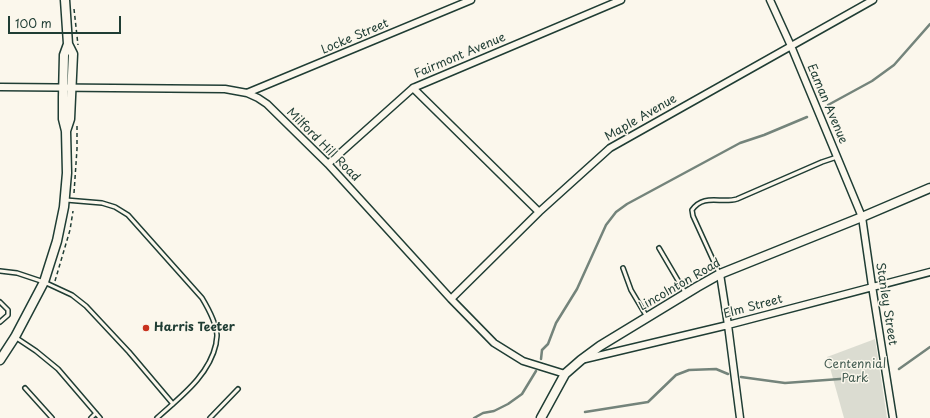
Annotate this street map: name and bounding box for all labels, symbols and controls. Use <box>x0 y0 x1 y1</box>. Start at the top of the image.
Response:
scale bar <box>10 8 123 34</box>
text: 100 m <box>15 14 52 32</box>
street label: Locke Street <box>319 16 391 58</box>
street label: Fairmont Avenue <box>412 30 508 82</box>
street label: Eaman Avenue <box>804 62 850 146</box>
street label: Maple Avenue <box>603 92 679 144</box>
street label: Milford Hill Road <box>283 105 363 185</box>
street label: Lincolnton Road <box>637 256 723 314</box>
street label: Stanley Street <box>872 261 900 347</box>
street label: Elm Street <box>722 292 784 322</box>
place label: Harris Teeter <box>154 321 235 335</box>
marker: Harris Teeter <box>141 323 151 333</box>
park label: Centennial Park <box>824 358 886 386</box>

